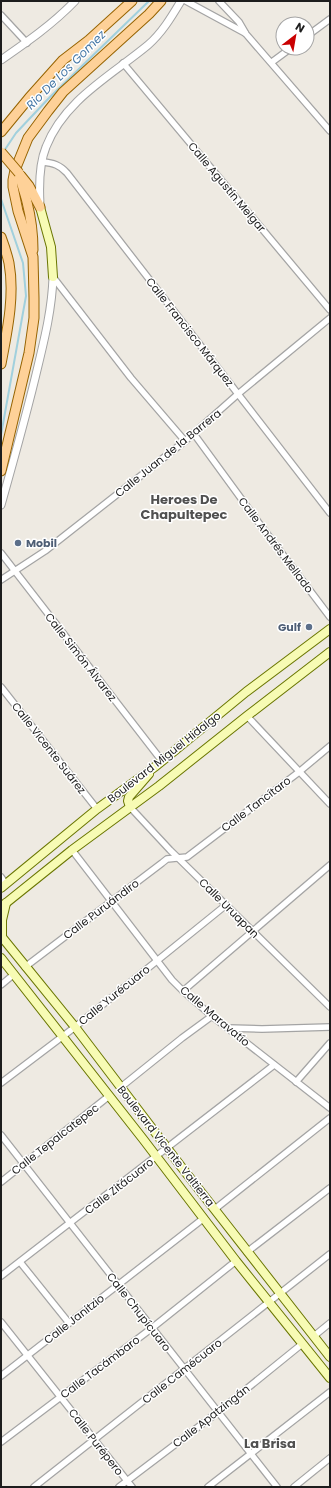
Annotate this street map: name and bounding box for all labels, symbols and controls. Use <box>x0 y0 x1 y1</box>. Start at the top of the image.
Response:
north arrow <box>275 16 315 56</box>
text: N <box>292 18 308 36</box>
water label: Rio De Los Gomez <box>22 26 110 113</box>
street label: Calle Agustín Melgar <box>184 138 270 236</box>
street label: Calle Francisco Márquez <box>142 274 238 390</box>
street label: Calle Juan de la Barrera <box>112 405 224 501</box>
district label: Heroes De Chapultepec <box>141 490 228 524</box>
street label: Calle Andrés Mellado <box>235 494 317 596</box>
place label: Mobil <box>26 535 57 551</box>
marker: Mobil <box>13 538 23 548</box>
street label: Calle Simón Álvarez <box>41 609 121 705</box>
place label: Gulf <box>278 619 301 635</box>
marker: Gulf <box>304 622 314 632</box>
street label: Calle Vicente Suárez <box>8 699 90 797</box>
street label: Boulevard Miguel Hidalgo <box>104 708 224 806</box>
street label: Calle Tancítaro <box>218 772 294 836</box>
street label: Calle Uruapan <box>195 874 263 942</box>
street label: Calle Puruándiro <box>60 875 142 943</box>
street label: Calle Yurécuaro <box>75 961 153 1029</box>
street label: Calle Maravatío <box>177 982 253 1050</box>
street label: Boulevard Vicente Valtierra <box>114 1082 218 1210</box>
street label: Calle Tepalcatepec <box>8 1099 102 1178</box>
street label: Calle Zitácuaro <box>81 1154 157 1218</box>
street label: Calle Chupícuaro <box>103 1269 175 1355</box>
street label: Calle Janitzio <box>40 1290 108 1348</box>
street label: Calle Tacámbaro <box>57 1332 143 1402</box>
street label: Calle Camécuaro <box>139 1335 225 1407</box>
street label: Calle Apatzingán <box>169 1381 253 1451</box>
street label: Calle Purépero <box>65 1405 127 1479</box>
district label: La Brisa <box>244 1434 296 1453</box>

